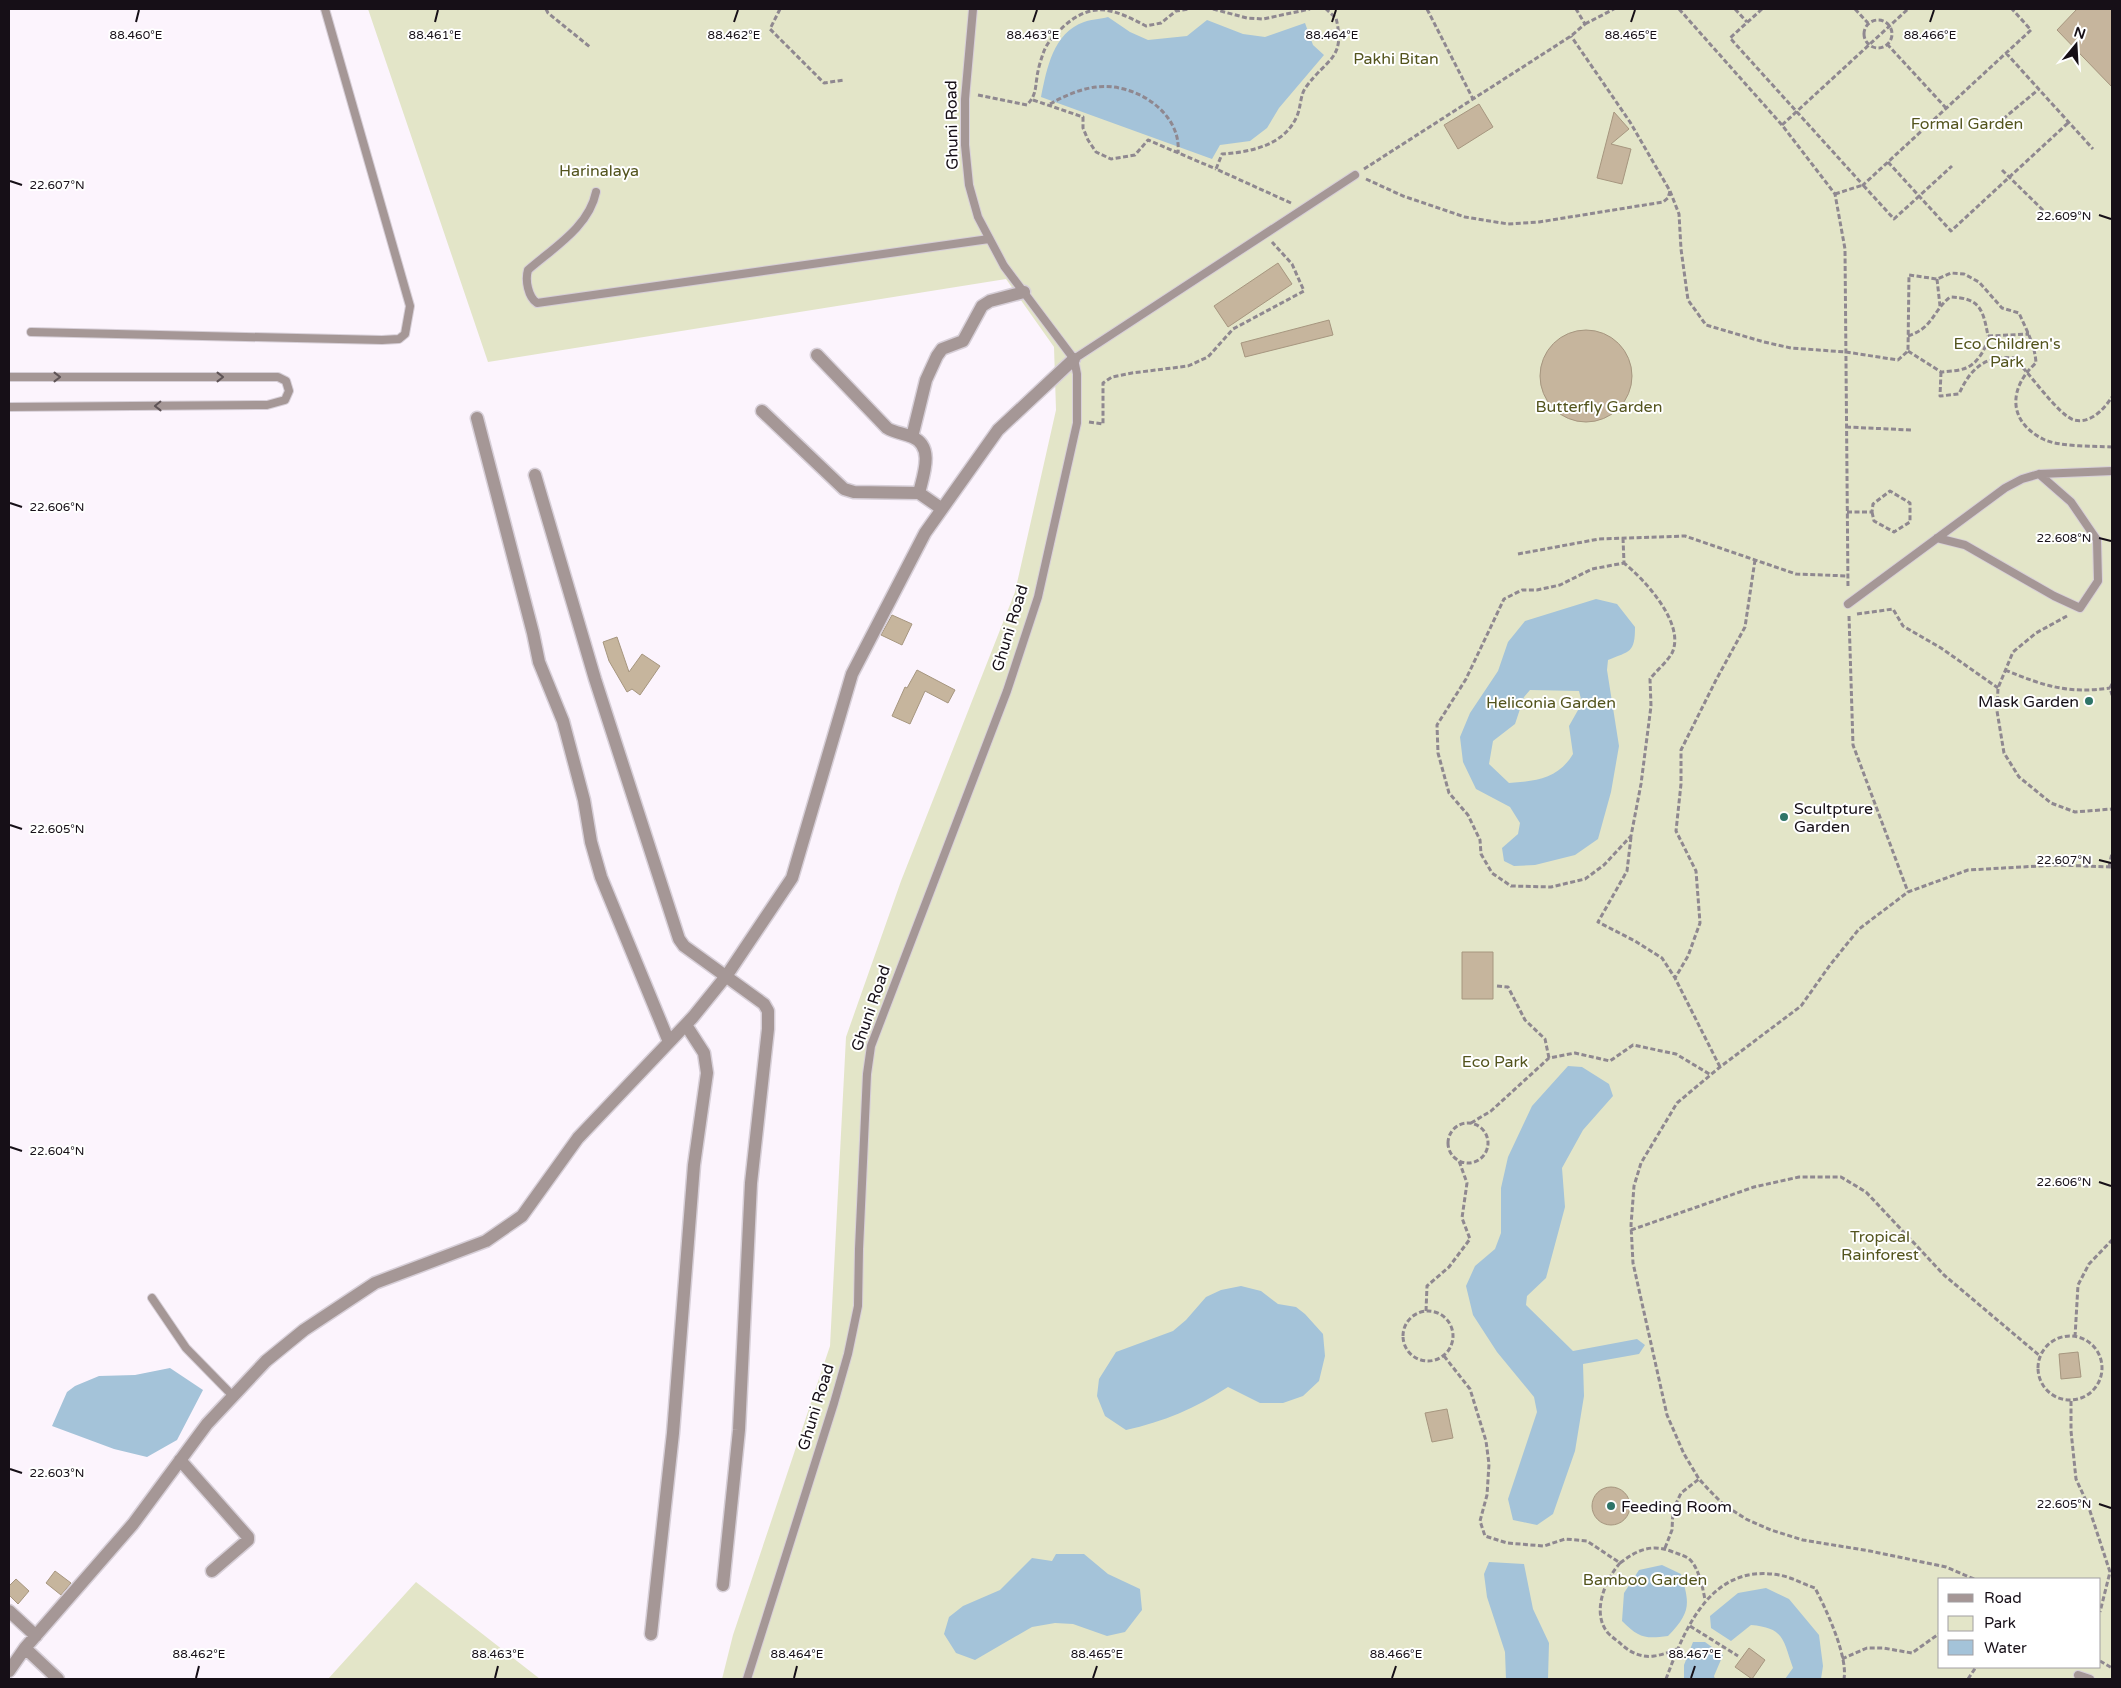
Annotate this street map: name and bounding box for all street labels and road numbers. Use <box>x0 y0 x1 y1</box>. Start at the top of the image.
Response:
street label: Ghuni Road <box>941 80 963 170</box>
street label: Ghuni Road <box>987 583 1033 674</box>
street label: Ghuni Road <box>847 963 895 1054</box>
street label: Ghuni Road <box>793 1362 839 1453</box>

